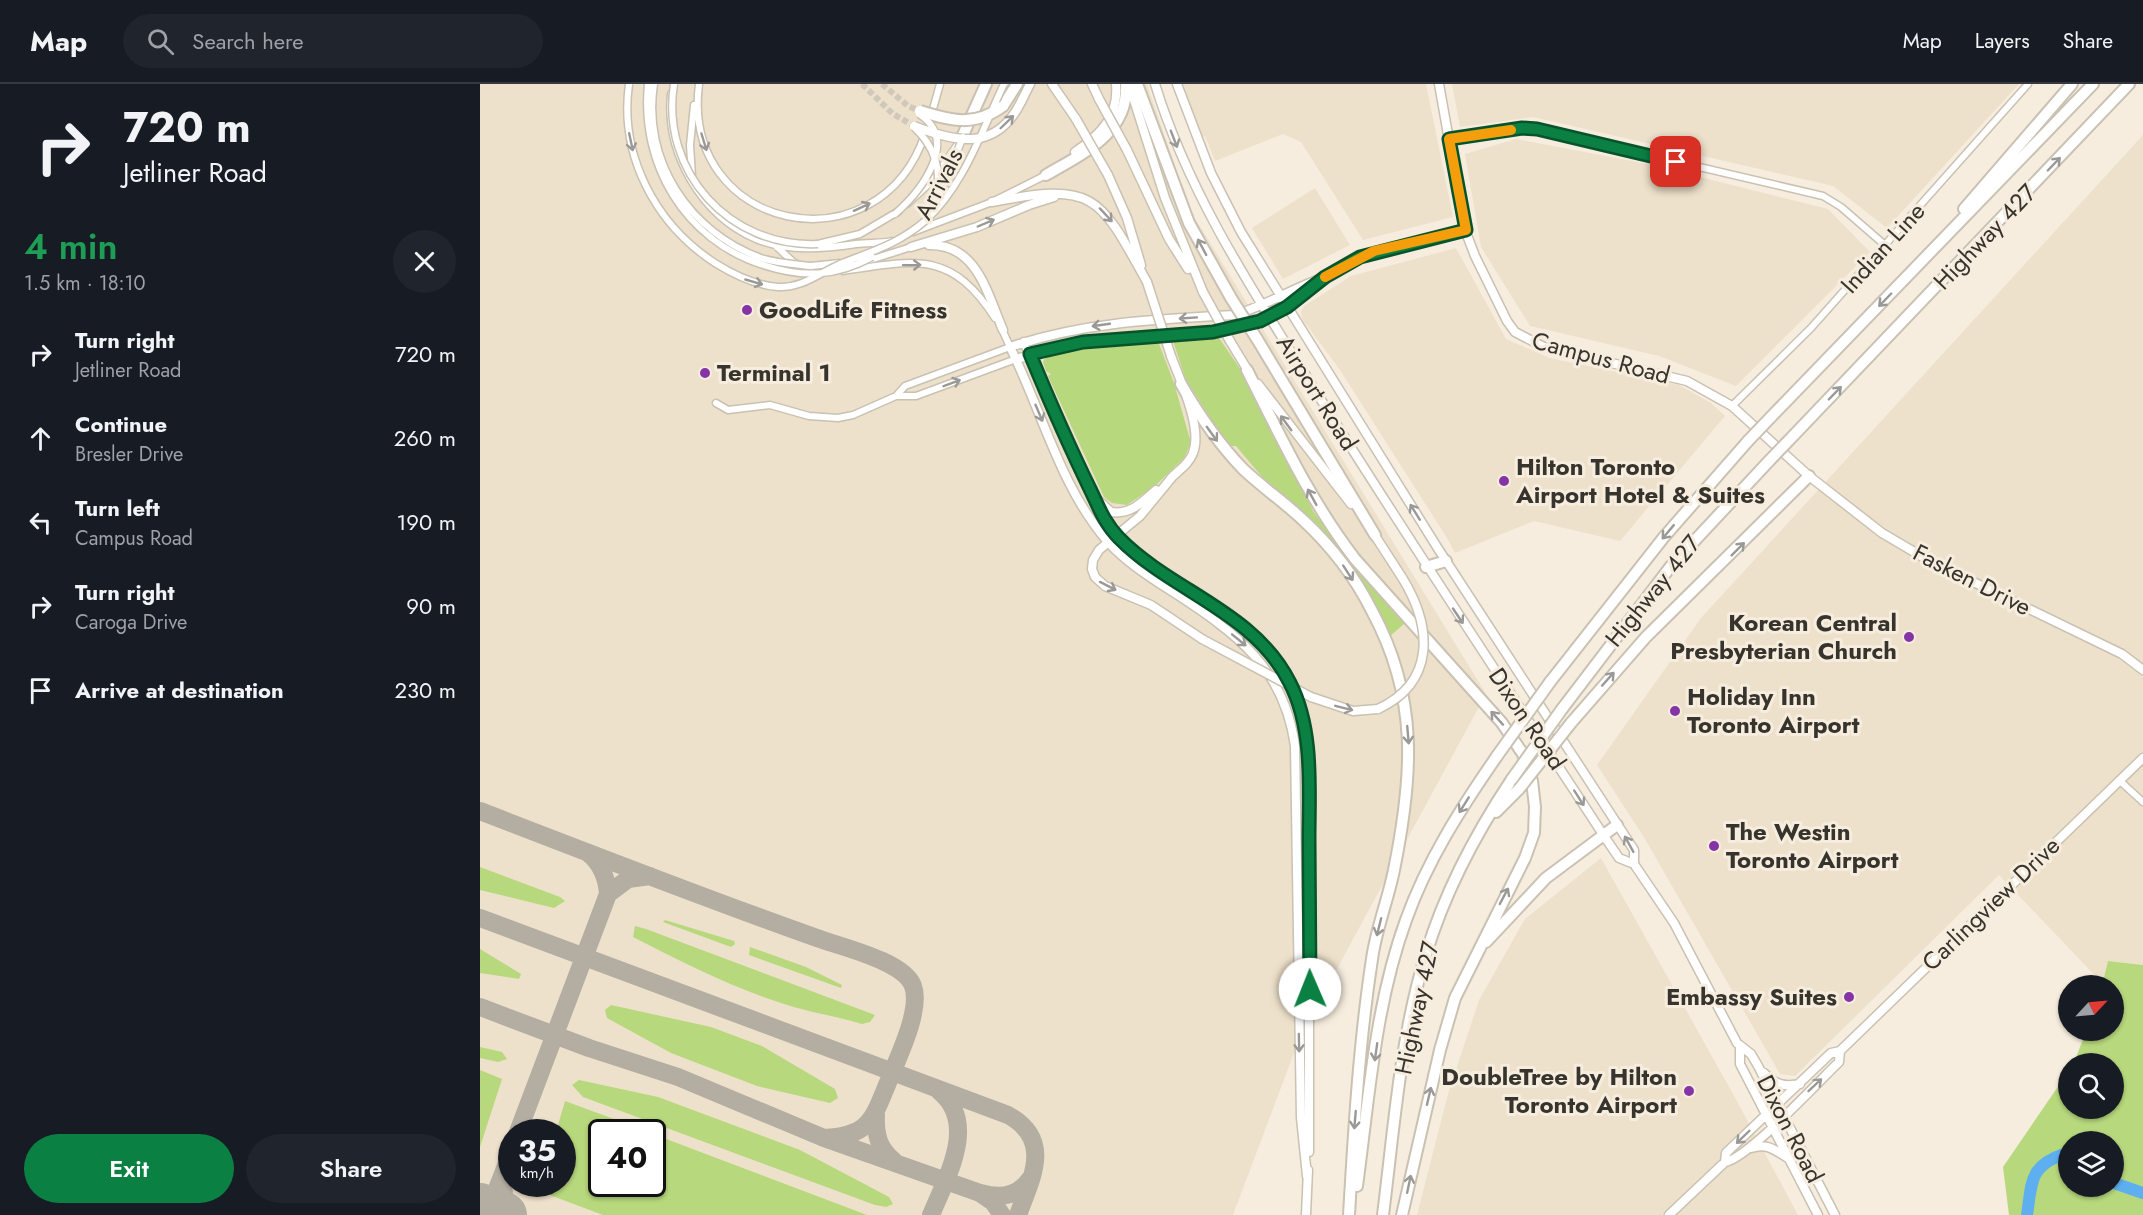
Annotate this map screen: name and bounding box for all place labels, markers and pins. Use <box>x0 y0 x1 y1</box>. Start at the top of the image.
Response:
pin <box>1650 136 1701 187</box>
place label: GoodLife Fitness <box>759 292 947 327</box>
marker: GoodLife Fitness <box>740 303 754 317</box>
place label: Terminal 1 <box>717 355 831 390</box>
marker: Terminal 1 <box>698 366 712 380</box>
place label: Hilton Toronto Airport Hotel & Suites <box>1515 449 1765 512</box>
marker: Hilton Toronto Airport Hotel & Suites <box>1497 474 1511 488</box>
place label: Korean Central Presbyterian Church <box>1670 605 1897 668</box>
marker: Korean Central Presbyterian Church <box>1902 630 1916 644</box>
place label: Holiday Inn Toronto Airport <box>1687 679 1860 742</box>
marker: Holiday Inn Toronto Airport <box>1668 704 1682 718</box>
place label: The Westin Toronto Airport <box>1726 814 1899 877</box>
marker: The Westin Toronto Airport <box>1707 839 1721 853</box>
place label: Embassy Suites <box>1666 979 1837 1014</box>
marker: Embassy Suites <box>1842 990 1856 1004</box>
place label: DoubleTree by Hilton Toronto Airport <box>1441 1059 1677 1122</box>
marker: DoubleTree by Hilton Toronto Airport <box>1682 1084 1696 1098</box>

